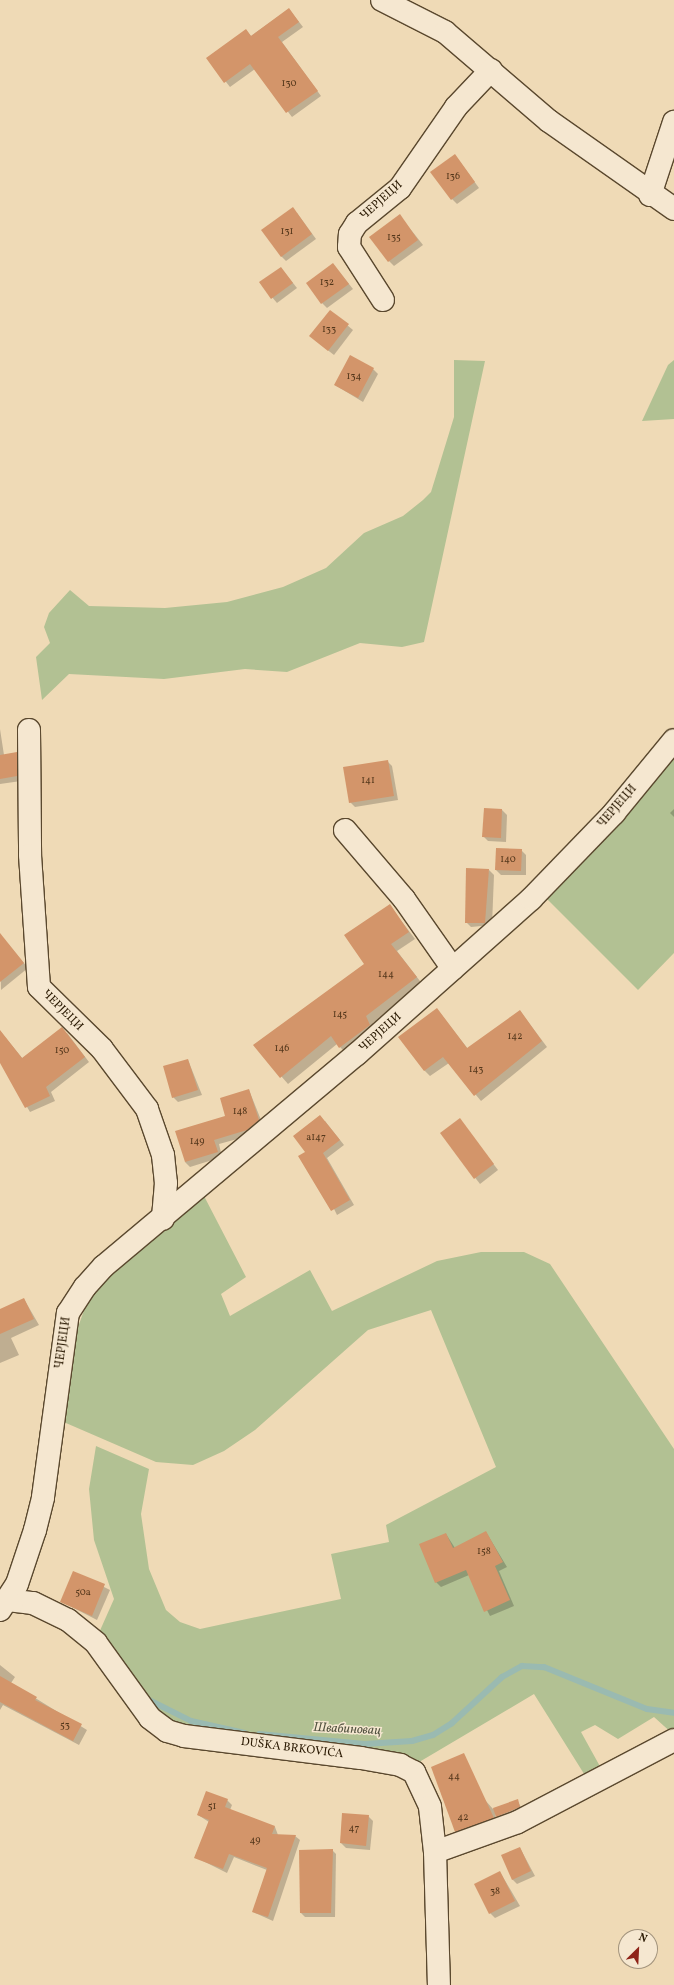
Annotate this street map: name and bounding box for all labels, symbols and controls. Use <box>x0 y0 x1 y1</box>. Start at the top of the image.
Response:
house number: 130 <box>282 78 296 90</box>
house number: 136 <box>446 171 460 183</box>
street label: ЧЕРЈЕЦИ <box>358 178 406 224</box>
house number: 131 <box>281 226 293 238</box>
house number: 135 <box>387 232 401 244</box>
house number: 132 <box>320 277 334 289</box>
house number: 133 <box>322 324 336 336</box>
house number: 134 <box>347 371 361 383</box>
house number: 141 <box>361 775 375 787</box>
street label: ЧЕРЈЕЦИ <box>595 783 641 831</box>
house number: 140 <box>500 854 516 866</box>
house number: 144 <box>378 969 394 981</box>
street label: ЧЕРЈЕЦИ <box>38 987 86 1035</box>
house number: 145 <box>333 1009 347 1021</box>
street label: ЧЕРЈЕЦИ <box>357 1010 405 1056</box>
house number: 142 <box>507 1031 523 1043</box>
house number: 146 <box>275 1043 289 1055</box>
house number: 150 <box>55 1045 69 1057</box>
house number: 143 <box>469 1064 483 1076</box>
house number: 148 <box>233 1106 247 1118</box>
house number: a147 <box>306 1132 326 1144</box>
house number: 149 <box>190 1136 204 1148</box>
street label: ЧЕРЈЕЦИ <box>53 1316 75 1370</box>
house number: 158 <box>477 1546 491 1558</box>
house number: 50a <box>75 1587 91 1599</box>
house number: 53 <box>60 1720 70 1732</box>
water label: Швабиновац <box>313 1720 381 1740</box>
street label: DUŠKA BRKOVIĆA <box>240 1736 344 1762</box>
house number: 44 <box>448 1771 460 1783</box>
house number: 51 <box>208 1801 216 1813</box>
house number: 42 <box>457 1812 469 1824</box>
house number: 47 <box>349 1823 359 1835</box>
house number: 49 <box>250 1835 260 1847</box>
house number: 38 <box>490 1886 500 1898</box>
north arrow <box>618 1929 658 1969</box>
text: N <box>636 1930 649 1947</box>

